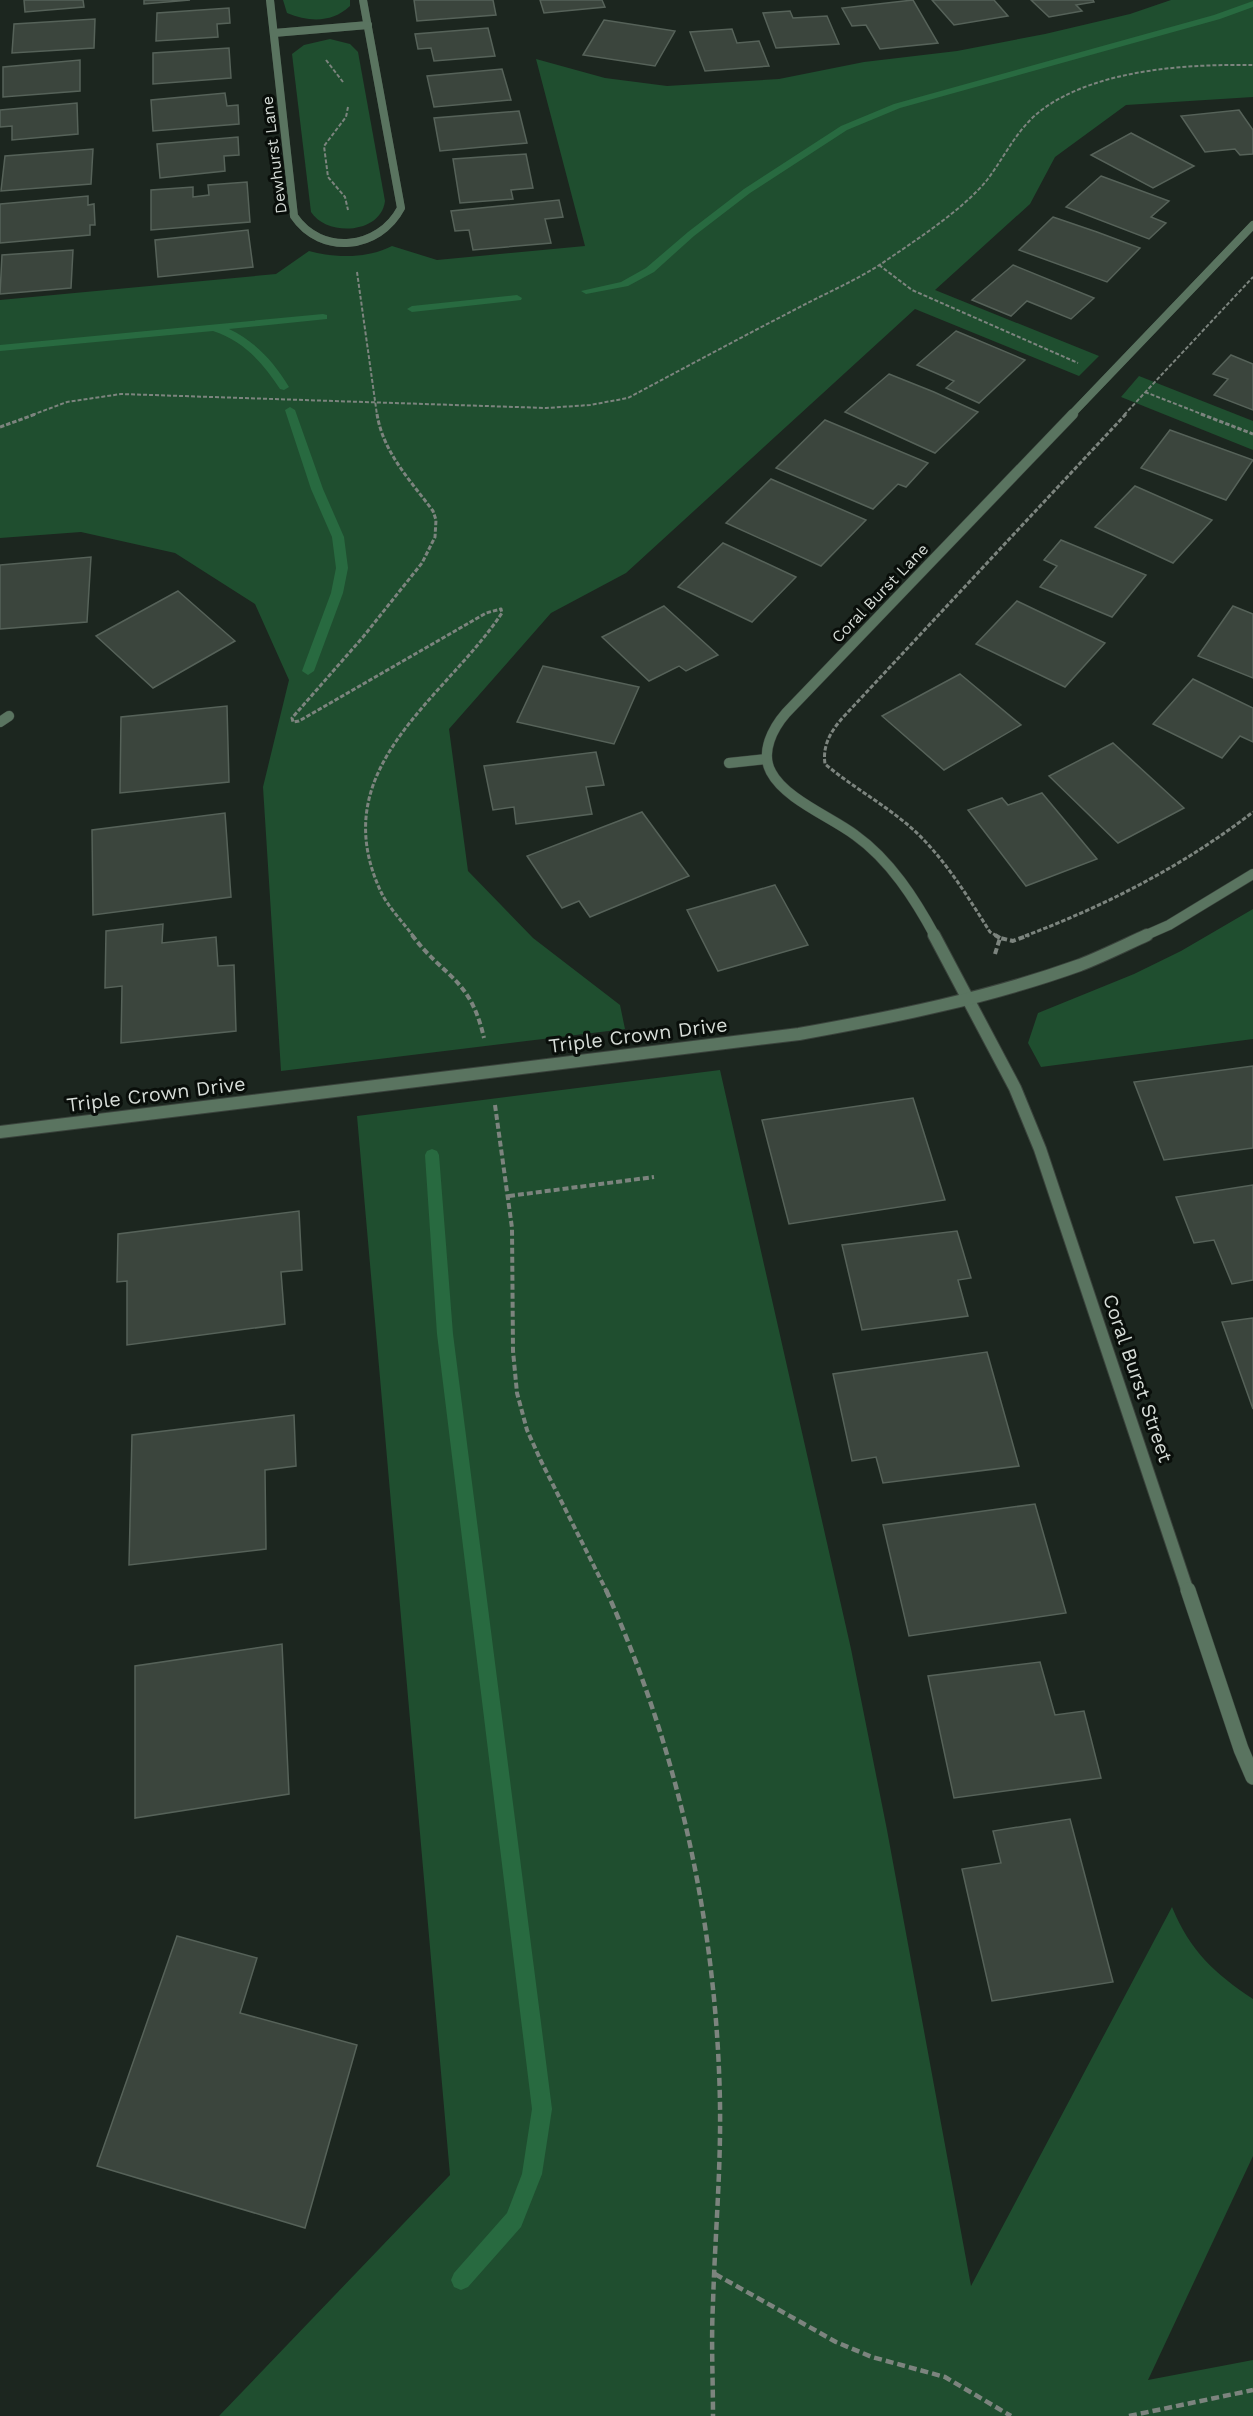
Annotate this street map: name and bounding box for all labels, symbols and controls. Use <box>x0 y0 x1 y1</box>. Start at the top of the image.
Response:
street label: Dewhurst Lane <box>257 95 291 215</box>
street label: Coral Burst Lane <box>828 539 932 647</box>
street label: Triple Crown Drive <box>547 1012 729 1058</box>
street label: Triple Crown Drive <box>65 1071 247 1117</box>
street label: Coral Burst Street <box>1098 1291 1178 1466</box>

